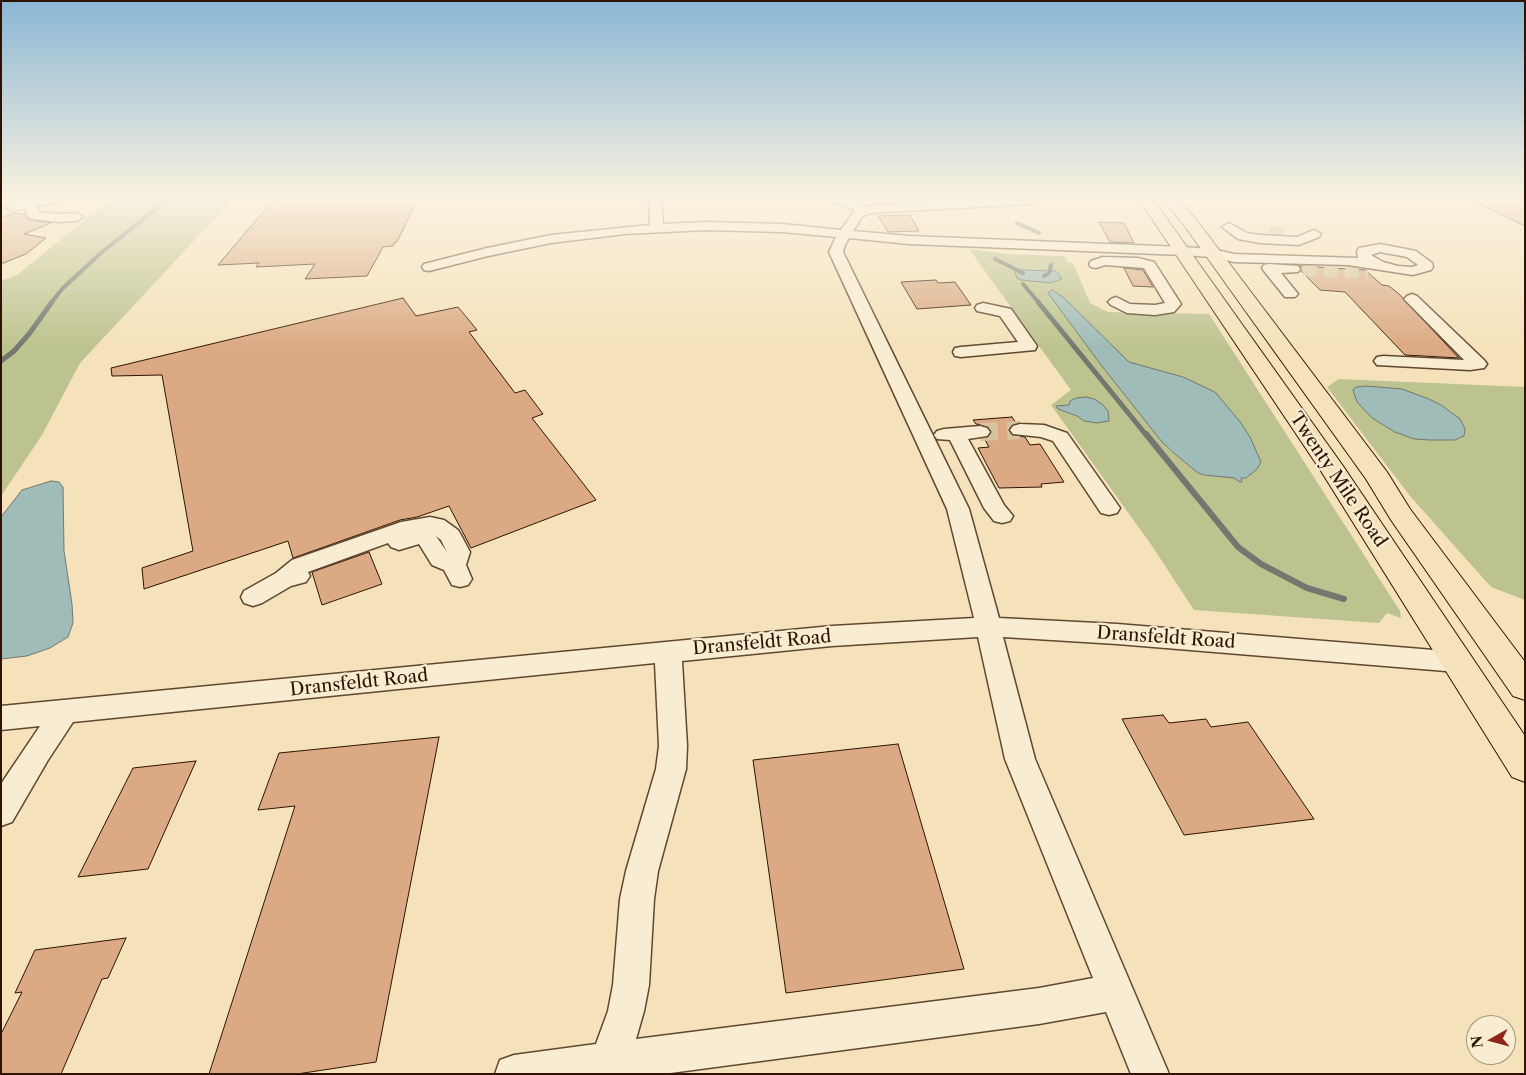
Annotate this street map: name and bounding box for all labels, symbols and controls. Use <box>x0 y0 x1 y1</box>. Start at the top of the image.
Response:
street label: Twenty Mile Road <box>1285 408 1391 552</box>
street label: Dransfeldt Road <box>1096 622 1236 654</box>
street label: Dransfeldt Road <box>692 626 832 660</box>
street label: Dransfeldt Road <box>289 665 429 701</box>
north arrow <box>1466 1015 1516 1065</box>
text: N <box>1467 1035 1487 1049</box>

